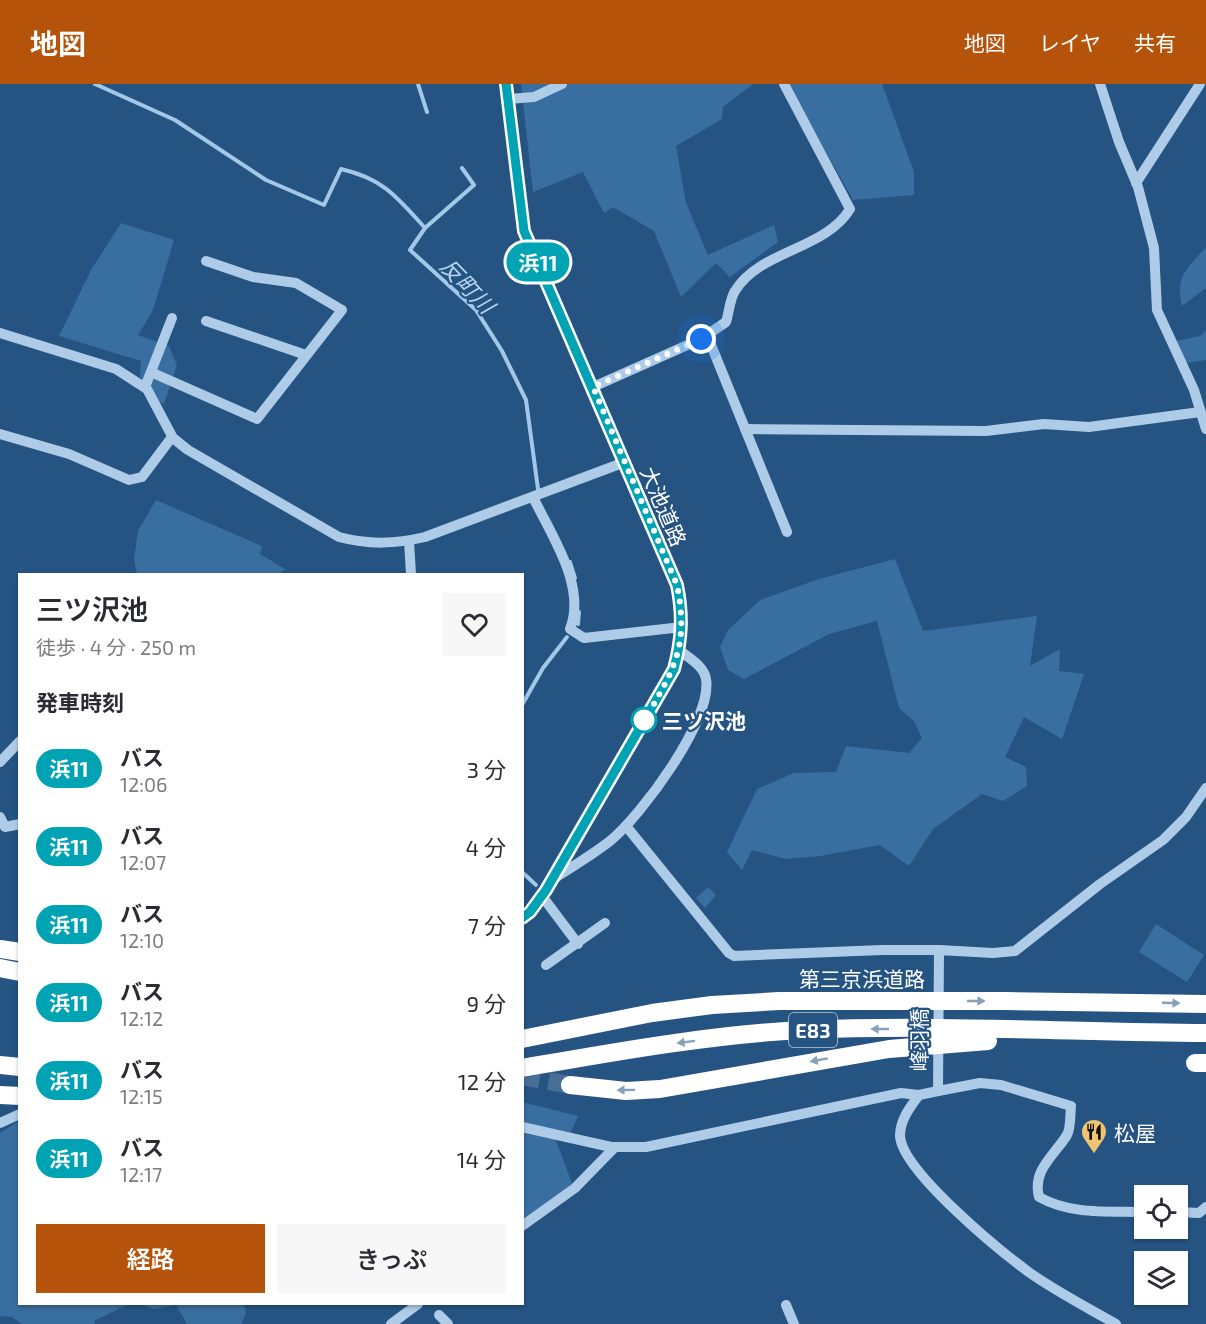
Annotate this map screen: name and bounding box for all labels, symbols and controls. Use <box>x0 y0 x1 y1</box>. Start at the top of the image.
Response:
text: 地図 <box>30 26 86 60</box>
text: 地図 <box>964 30 1006 55</box>
text: レイヤ <box>1039 30 1101 55</box>
text: 共有 <box>1134 30 1176 55</box>
line badge: 浜11 <box>504 242 572 282</box>
text: 浜11 <box>518 250 558 275</box>
water label: 反町川 <box>436 252 502 319</box>
your location <box>686 324 716 354</box>
street label: 大池道路 <box>636 462 692 550</box>
text: 三ツ沢池 <box>36 592 148 626</box>
button: heart <box>443 593 506 656</box>
text: 徒歩 · 4 分 · 250 m <box>36 635 196 659</box>
text: 発車時刻 <box>36 689 124 715</box>
marker: 三ツ沢池 <box>631 707 657 733</box>
place label: 三ツ沢池 <box>662 708 746 733</box>
text: バス <box>120 744 164 770</box>
text: 浜11 <box>49 756 89 781</box>
text: 3 分 <box>467 756 506 782</box>
text: 12:06 <box>120 772 167 796</box>
text: バス <box>120 822 164 848</box>
text: 浜11 <box>49 834 89 859</box>
text: 4 分 <box>466 834 506 860</box>
text: 12:07 <box>120 850 166 874</box>
text: バス <box>120 900 164 926</box>
text: 浜11 <box>49 912 89 937</box>
text: 7 分 <box>468 912 506 938</box>
text: 12:10 <box>120 928 164 952</box>
street label: 第三京浜道路 <box>799 966 925 991</box>
text: バス <box>120 978 164 1004</box>
text: 浜11 <box>49 990 89 1015</box>
text: 9 分 <box>467 990 506 1016</box>
one-way arrow <box>967 996 986 1006</box>
one-way arrow <box>1162 999 1181 1008</box>
text: 12:12 <box>120 1006 163 1030</box>
street label: 峰羽橋 <box>906 1009 931 1072</box>
road number: E83 <box>789 1013 837 1047</box>
one-way arrow <box>871 1024 890 1034</box>
one-way arrow <box>676 1037 695 1047</box>
text: バス <box>120 1056 164 1082</box>
one-way arrow <box>809 1056 828 1065</box>
text: 浜11 <box>49 1068 89 1093</box>
text: 12 分 <box>458 1068 506 1094</box>
text: 12:15 <box>120 1084 163 1108</box>
one-way arrow <box>617 1086 636 1095</box>
restaurant icon: 松屋 <box>1079 1117 1109 1155</box>
place label: 松屋 <box>1114 1120 1156 1145</box>
text: バス <box>120 1134 164 1160</box>
text: 浜11 <box>49 1146 89 1171</box>
text: 14 分 <box>457 1146 506 1172</box>
text: 12:17 <box>120 1162 162 1186</box>
map controls <box>1134 1185 1188 1305</box>
button: locate <box>1134 1185 1188 1239</box>
button: 経路 <box>36 1224 265 1293</box>
button: きっぷ <box>277 1224 506 1293</box>
button: layers <box>1134 1251 1188 1305</box>

